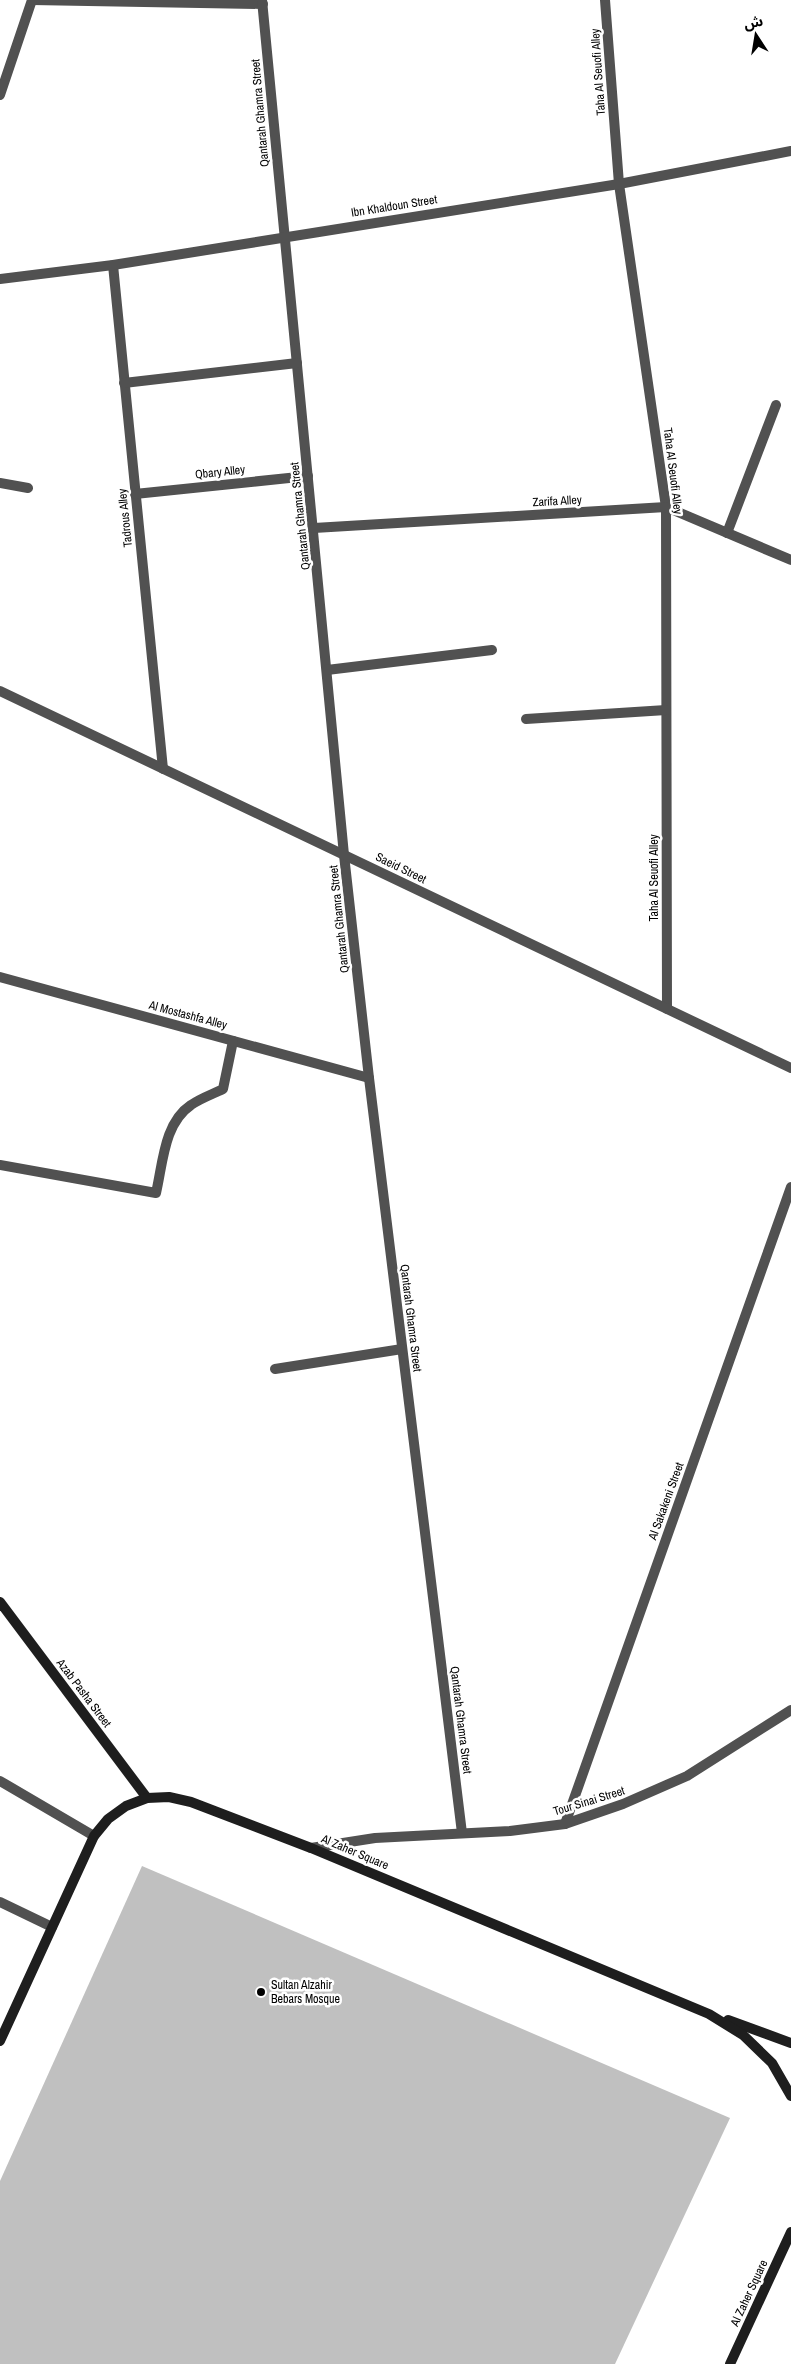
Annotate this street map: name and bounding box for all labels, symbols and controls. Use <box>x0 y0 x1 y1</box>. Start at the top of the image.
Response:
north arrow <box>731 10 781 60</box>
text: ش <box>742 11 765 33</box>
street label: Taha Al Seuofi Alley <box>587 28 609 116</box>
street label: Qantarah Ghamra Street <box>247 58 273 168</box>
street label: Ibn Khaldoun Street <box>350 191 438 221</box>
street label: Taha Al Seuofi Alley <box>660 427 686 515</box>
street label: Qbary Alley <box>194 461 246 483</box>
street label: Qantarah Ghamra Street <box>286 461 314 571</box>
street label: Tadrous Alley <box>114 488 136 548</box>
street label: Zarifa Alley <box>532 492 582 510</box>
street label: Taha Al Seuofi Alley <box>646 834 662 922</box>
street label: Saeid Street <box>373 849 429 887</box>
street label: Qantarah Ghamra Street <box>325 864 353 974</box>
street label: Al Mostashfa Alley <box>146 997 229 1033</box>
street label: Qantarah Ghamra Street <box>396 1263 426 1373</box>
street label: Al Sakakeni Street <box>644 1460 688 1543</box>
street label: Azab Pasha Street <box>52 1655 115 1731</box>
street label: Qantarah Ghamra Street <box>446 1665 476 1775</box>
street label: Tour Sinai Street <box>551 1782 627 1819</box>
street label: Al Zaher Square <box>318 1830 391 1873</box>
place label: Sultan Alzahir Bebars Mosque <box>271 1977 340 2007</box>
marker: Sultan Alzahir Bebars Mosque <box>255 1986 267 1998</box>
street label: Al Zaher Square <box>726 2257 771 2330</box>

